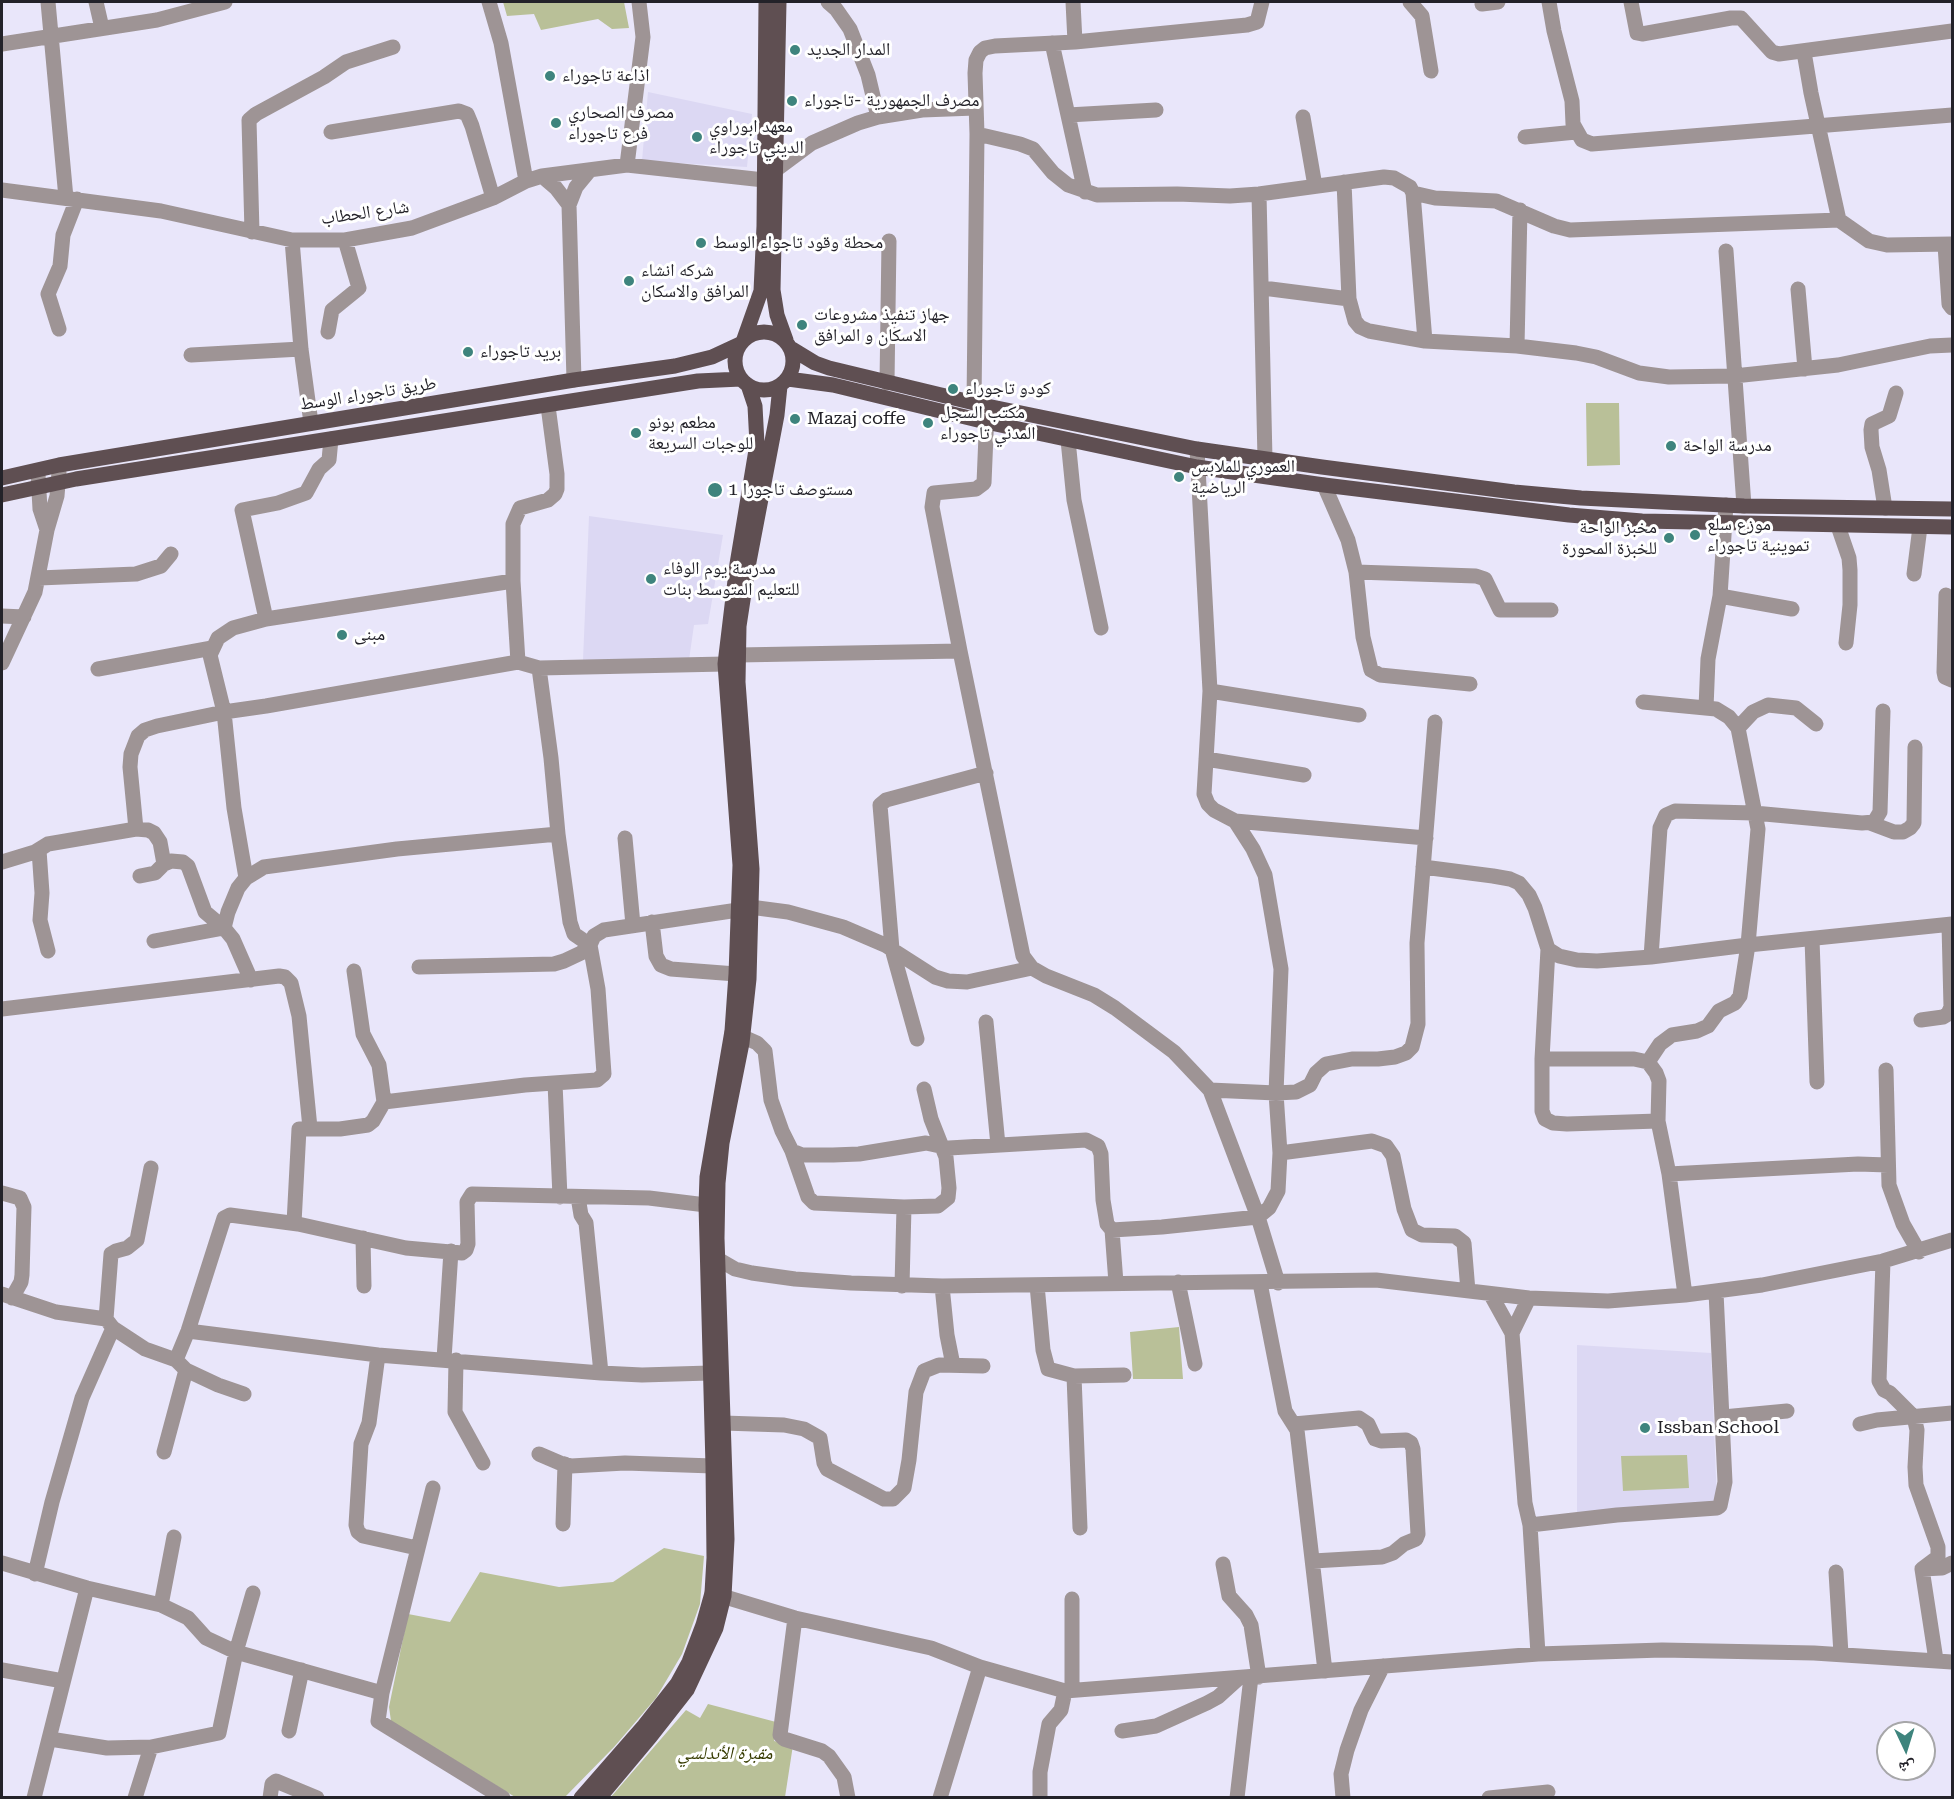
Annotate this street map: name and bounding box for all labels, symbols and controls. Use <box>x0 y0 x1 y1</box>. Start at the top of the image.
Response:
place label: المدار الجديد <box>807 39 890 61</box>
marker: المدار الجديد <box>788 43 802 57</box>
place label: اذاعة تاجوراء <box>562 65 649 87</box>
marker: اذاعة تاجوراء <box>543 69 557 83</box>
place label: مصرف الجمهورية -تاجوراء <box>804 90 980 112</box>
marker: مصرف الجمهورية -تاجوراء <box>785 94 799 108</box>
place label: مصرف الصحاري فرع تاجوراء <box>568 102 674 144</box>
marker: مصرف الصحاري فرع تاجوراء <box>549 116 563 130</box>
place label: معهد ابوراوي الديني تاجوراء <box>709 116 804 158</box>
marker: معهد ابوراوي الديني تاجوراء <box>690 130 704 144</box>
street label: شارع الحطاب <box>320 196 410 230</box>
place label: محطة وقود تاجواء الوسط <box>713 232 883 254</box>
marker: محطة وقود تاجواء الوسط <box>694 236 708 250</box>
place label: شركه انشاء المرافق والاسكان <box>641 260 749 302</box>
marker: شركه انشاء المرافق والاسكان <box>622 274 636 288</box>
place label: جهاز تنفيذ مشروعات الاسكان و المرافق <box>814 304 950 346</box>
marker: جهاز تنفيذ مشروعات الاسكان و المرافق <box>795 318 809 332</box>
place label: بريد تاجوراء <box>480 341 561 363</box>
marker: بريد تاجوراء <box>461 345 475 359</box>
street label: طريق تاجوراء الوسط <box>298 373 438 415</box>
place label: كودو تاجوراء <box>965 378 1051 400</box>
marker: كودو تاجوراء <box>946 382 960 396</box>
place label: مكتب السجل المدني تاجوراء <box>940 402 1036 444</box>
place label: Mazaj coffe <box>807 408 906 430</box>
place label: مطعم بونو للوجبات السريعة <box>648 412 753 454</box>
marker: Mazaj coffe <box>788 412 802 426</box>
marker: مكتب السجل المدني تاجوراء <box>921 416 935 430</box>
marker: مطعم بونو للوجبات السريعة <box>629 426 643 440</box>
place label: مدرسة الواحة <box>1683 435 1772 457</box>
marker: مدرسة الواحة <box>1664 439 1678 453</box>
place label: العموري للملابس الرياضية <box>1191 456 1295 498</box>
marker: العموري للملابس الرياضية <box>1172 470 1186 484</box>
place label: مستوصف تاجورا 1 <box>728 479 853 501</box>
marker: مستوصف تاجورا 1 <box>706 481 724 499</box>
place label: موزع سلع تموينية تاجوراء <box>1707 514 1809 556</box>
place label: مخبز الواحة للخبزة المحورة <box>1562 517 1657 560</box>
marker: موزع سلع تموينية تاجوراء <box>1688 528 1702 542</box>
marker: مخبز الواحة للخبزة المحورة <box>1662 531 1676 545</box>
place label: مدرسة يوم الوفاء للتعليم المتوسط بنات <box>663 558 800 600</box>
marker: مدرسة يوم الوفاء للتعليم المتوسط بنات <box>644 572 658 586</box>
place label: مبنى <box>354 624 385 646</box>
marker: مبنى <box>335 628 349 642</box>
place label: Issban School <box>1657 1417 1779 1439</box>
marker: Issban School <box>1638 1421 1652 1435</box>
north arrow <box>1876 1721 1936 1781</box>
park label: مقبرة الأندلسي <box>678 1743 772 1765</box>
text: ش <box>1898 1757 1916 1778</box>

